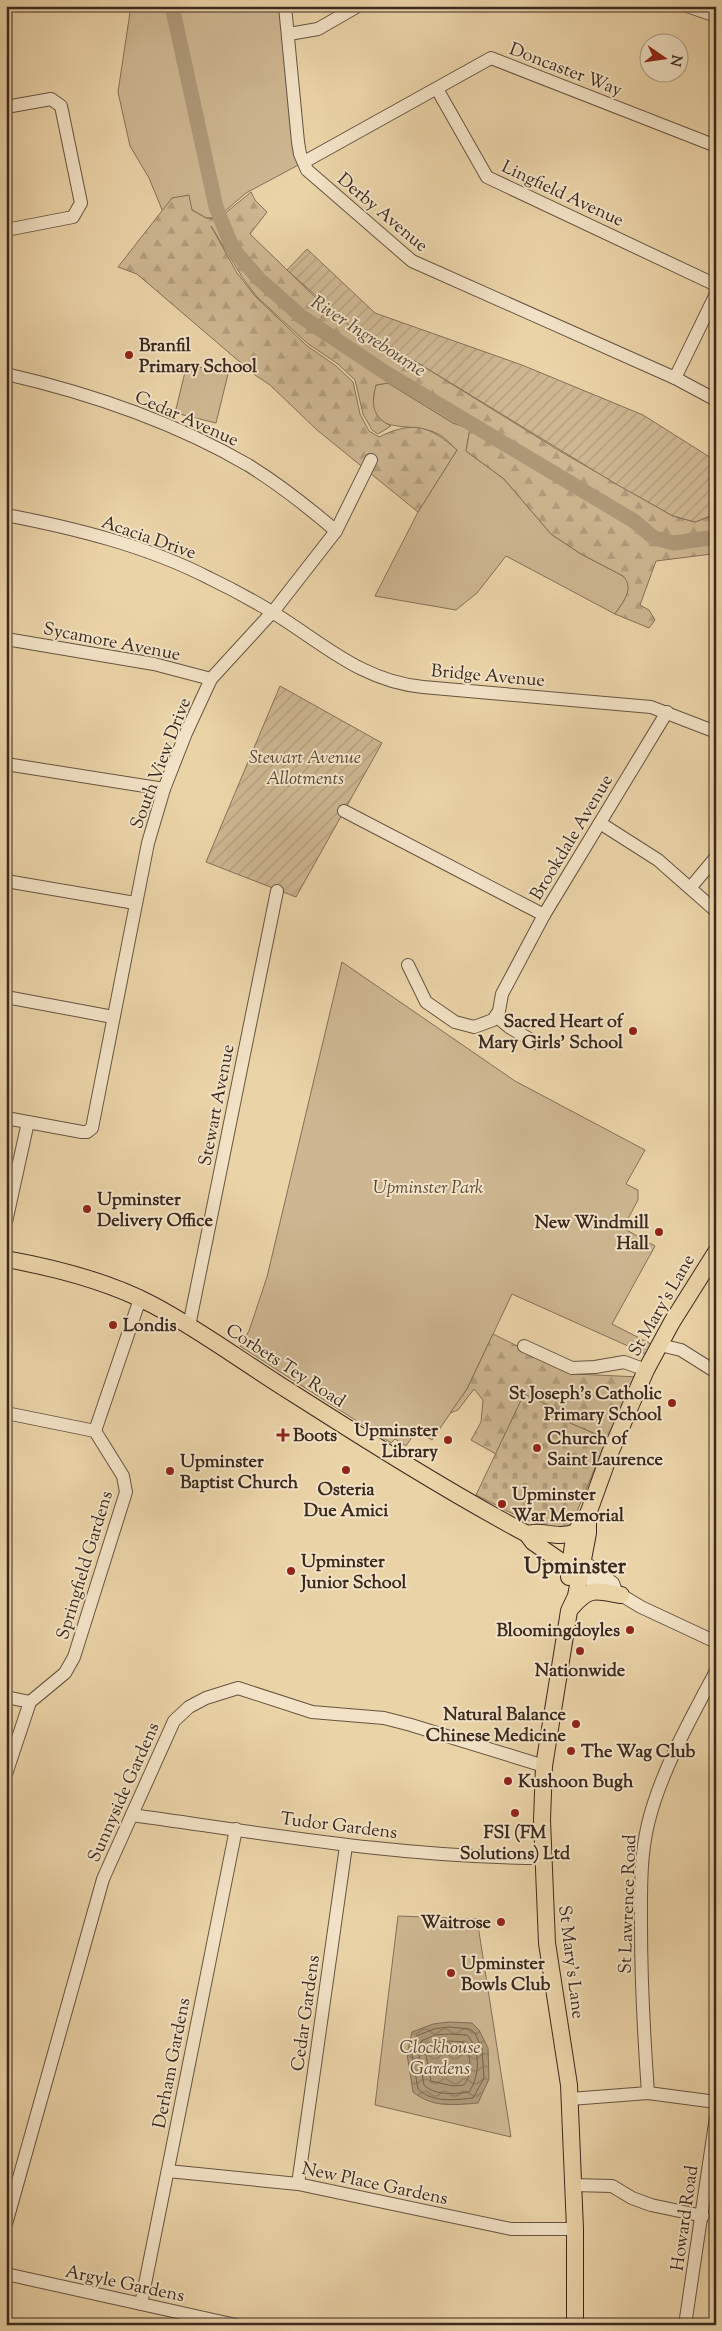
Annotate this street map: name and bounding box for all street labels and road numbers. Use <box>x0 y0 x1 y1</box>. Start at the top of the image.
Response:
street label: Doncaster Way <box>505 37 626 104</box>
street label: Lingfield Avenue <box>497 155 628 235</box>
street label: Derby Avenue <box>331 168 433 259</box>
street label: Cedar Avenue <box>130 385 242 454</box>
street label: Acacia Drive <box>97 511 199 567</box>
street label: Sycamore Avenue <box>41 617 183 669</box>
street label: Bridge Avenue <box>430 659 546 695</box>
street label: South View Drive <box>125 694 199 833</box>
street label: Brookdale Avenue <box>525 770 621 906</box>
street label: Stewart Avenue <box>193 1042 242 1168</box>
street label: St Mary's Lane <box>623 1250 703 1362</box>
street label: Corbets Tey Road <box>220 1318 350 1415</box>
street label: Springfield Gardens <box>51 1488 121 1643</box>
street label: Sunnyside Gardens <box>82 1719 167 1867</box>
street label: Tudor Gardens <box>279 1807 399 1847</box>
street label: St Lawrence Road <box>614 1834 644 1974</box>
street label: St Mary's Lane <box>550 1904 590 2020</box>
street label: Cedar Gardens <box>286 1954 328 2073</box>
street label: Derham Gardens <box>148 1996 198 2131</box>
street label: New Place Gardens <box>299 2157 450 2213</box>
street label: Howard Road <box>666 2164 706 2273</box>
street label: Argyle Gardens <box>63 2260 187 2310</box>

